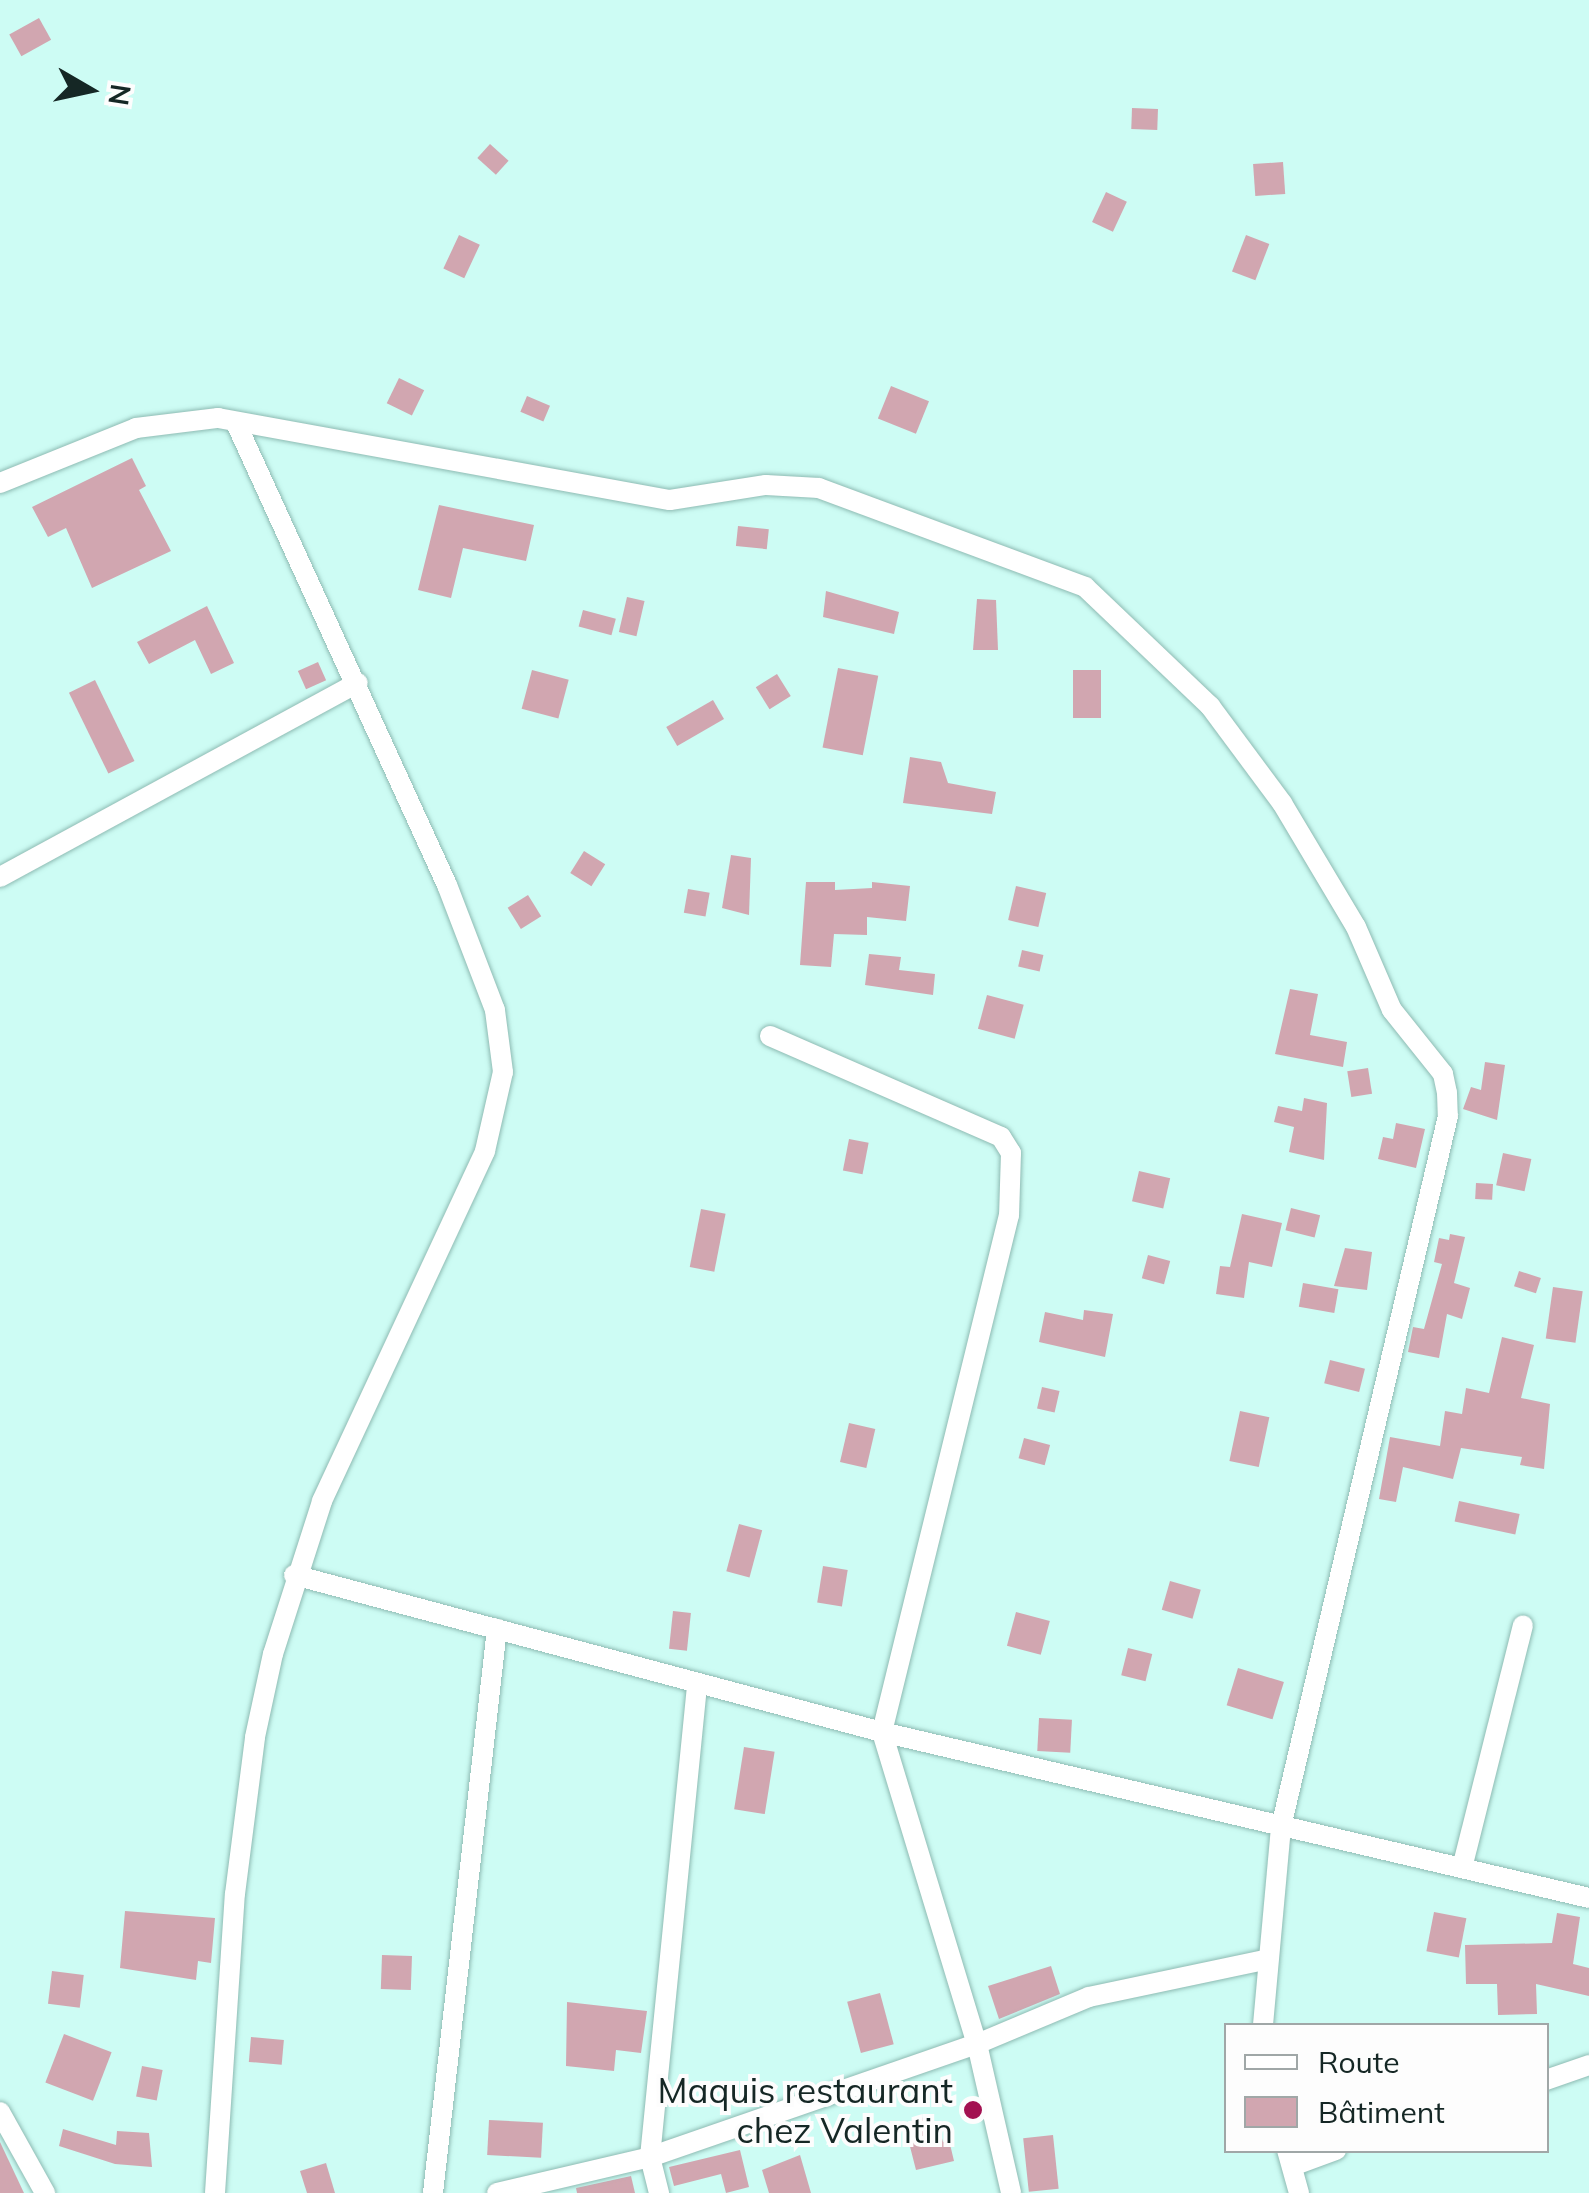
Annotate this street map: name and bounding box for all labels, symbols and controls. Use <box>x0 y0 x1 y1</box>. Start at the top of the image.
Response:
north arrow <box>40 40 140 140</box>
text: N <box>101 82 139 108</box>
legend <box>1224 2023 1549 2153</box>
text: Route <box>1318 2043 1400 2081</box>
place label: Maquis restaurant chez Valentin <box>658 2069 953 2151</box>
text: Bâtiment <box>1318 2093 1445 2131</box>
marker: Maquis restaurant chez Valentin <box>962 2099 984 2121</box>

